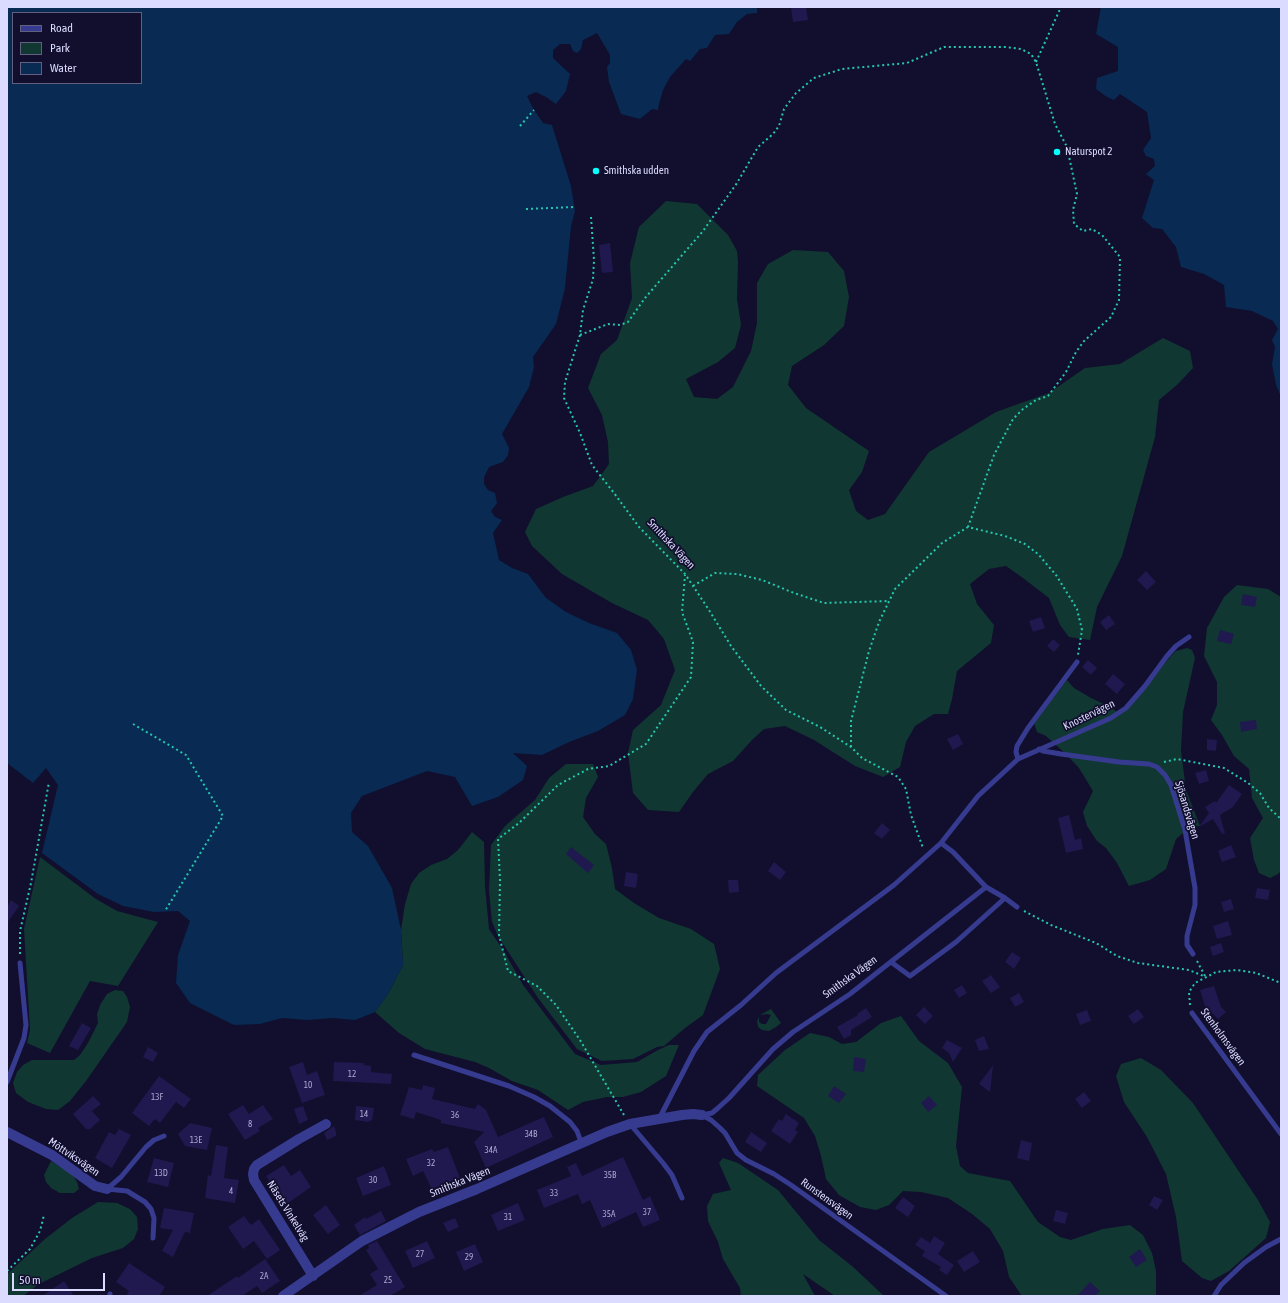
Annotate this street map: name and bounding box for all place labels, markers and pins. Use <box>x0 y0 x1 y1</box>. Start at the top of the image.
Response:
place label: Naturspot 2 <box>1065 145 1112 159</box>
marker: Naturspot 2 <box>1052 147 1062 157</box>
place label: Smithska udden <box>604 164 669 178</box>
marker: Smithska udden <box>591 166 601 176</box>

